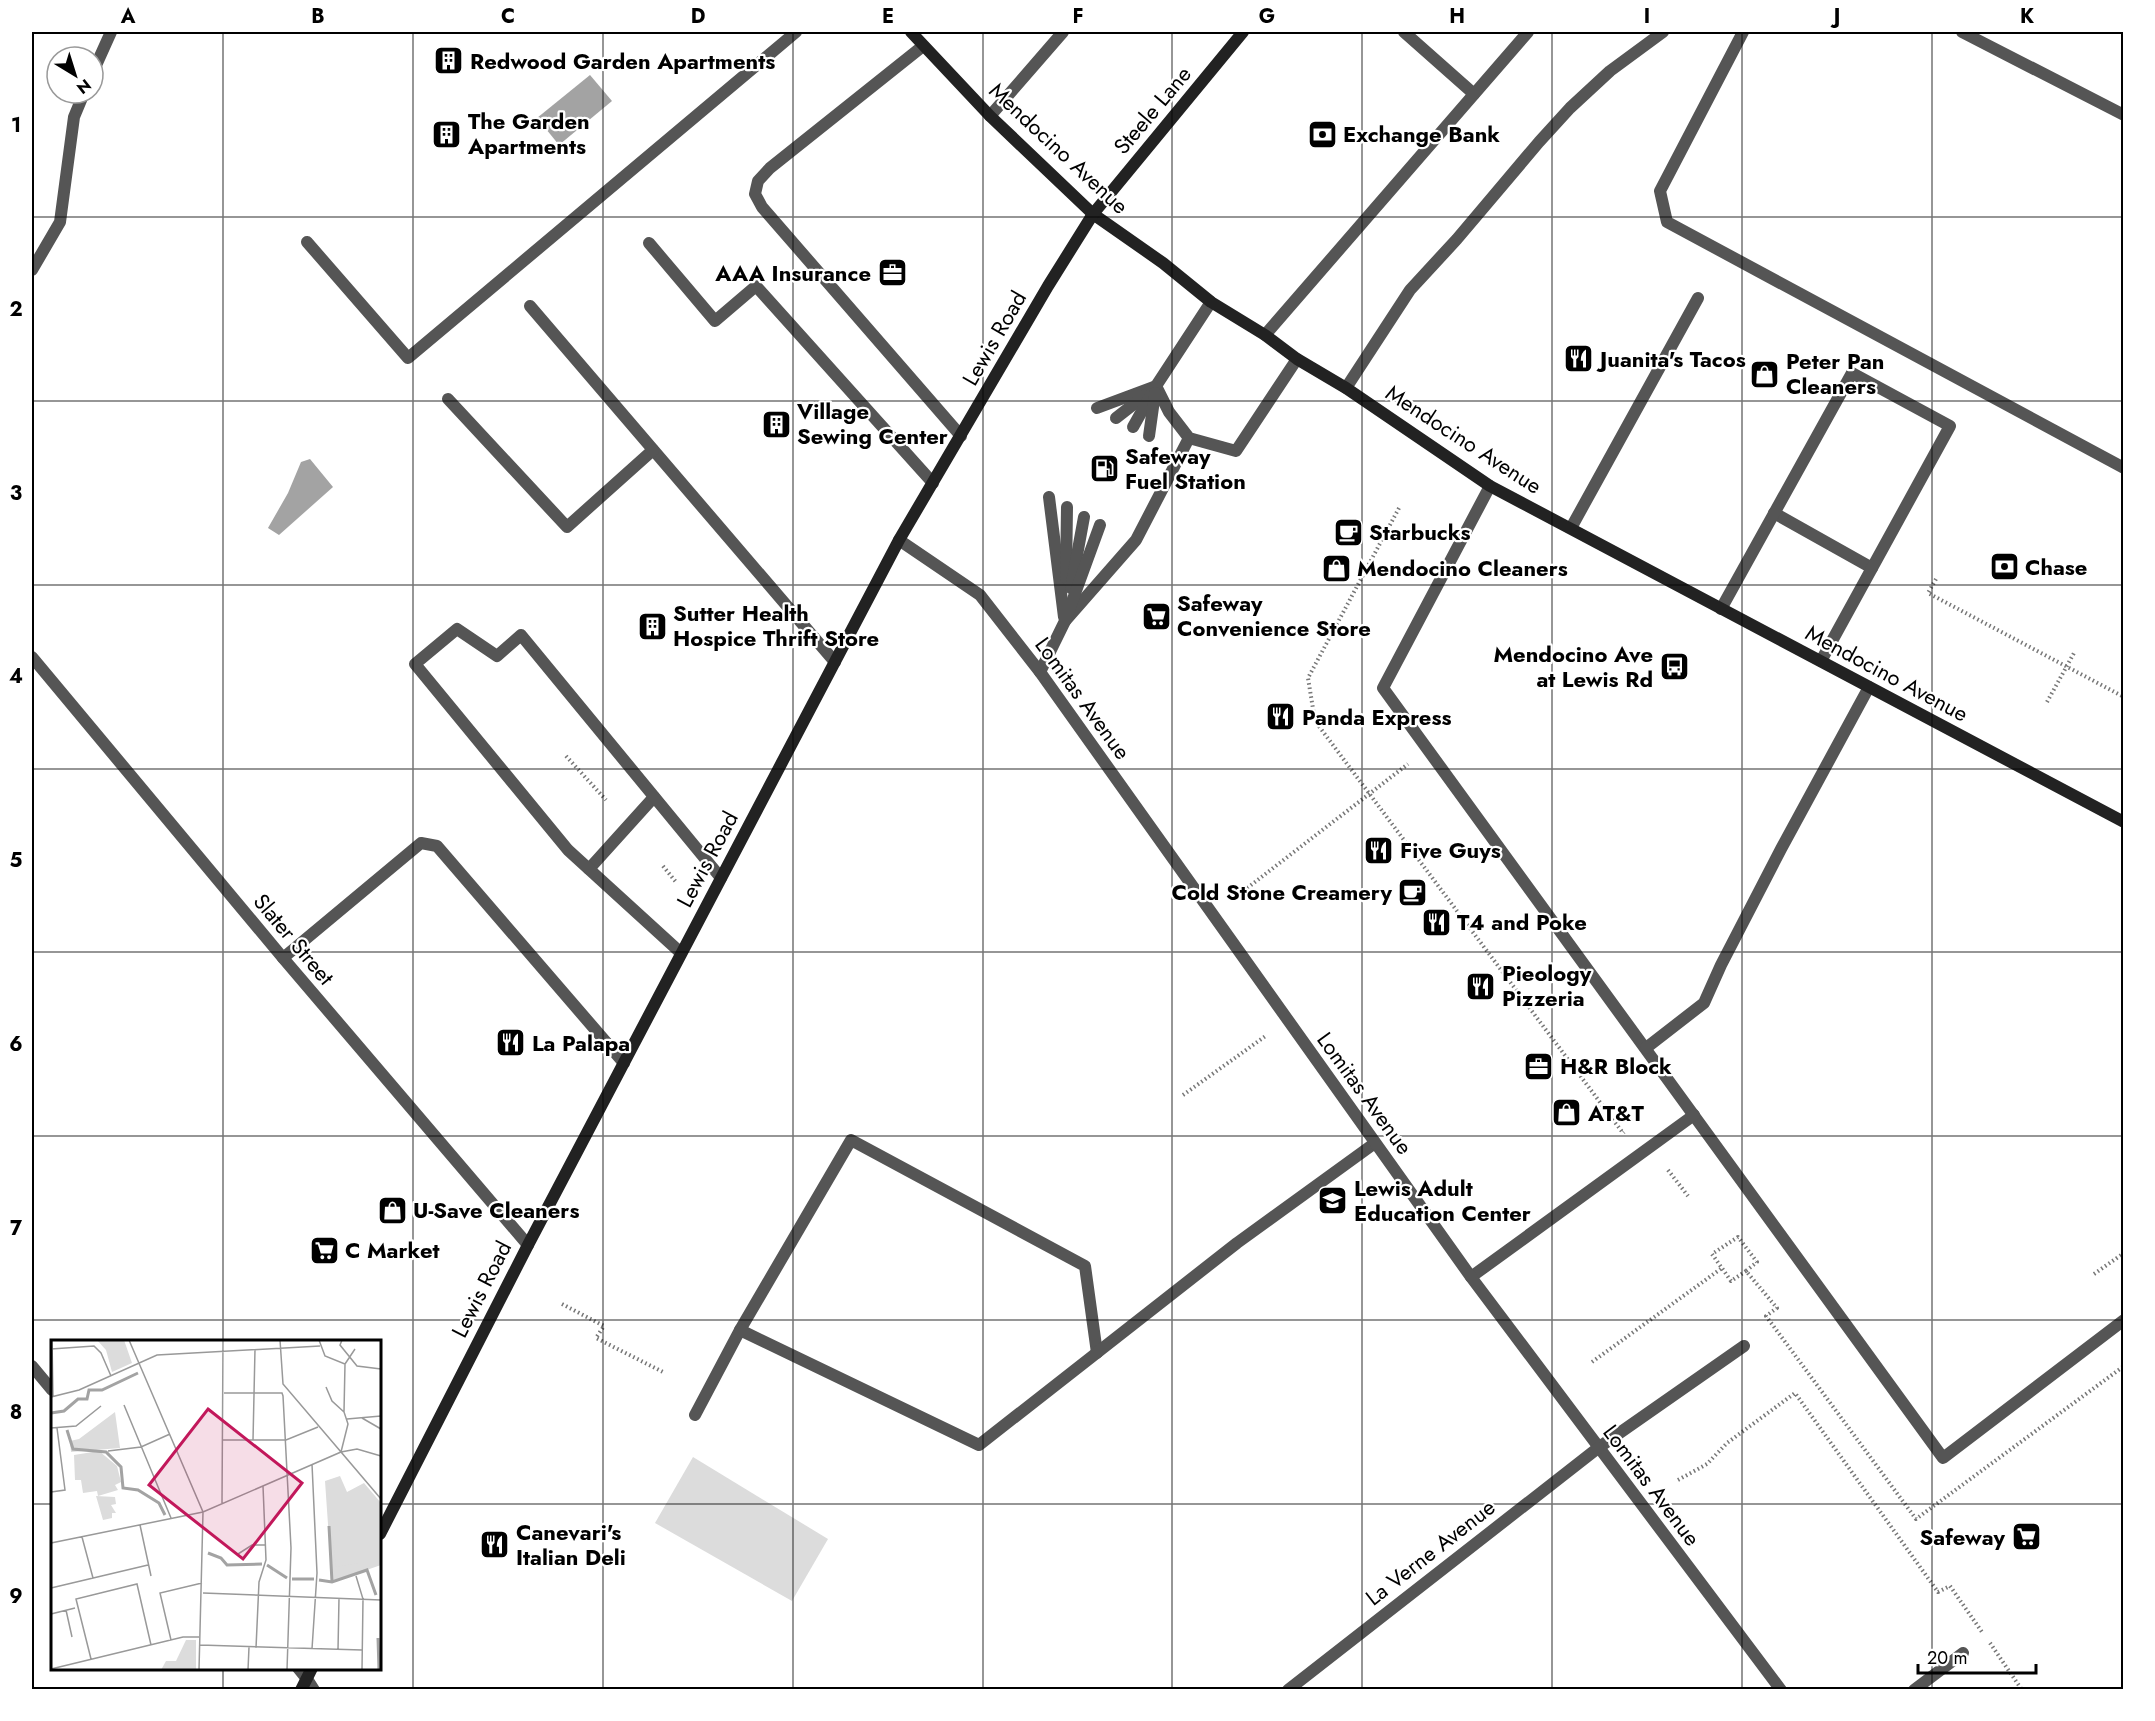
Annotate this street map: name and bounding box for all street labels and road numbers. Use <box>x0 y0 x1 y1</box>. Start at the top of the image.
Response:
street label: Steele Lane <box>1106 59 1198 161</box>
street label: Mendocino Avenue <box>982 75 1136 221</box>
street label: Lewis Road <box>954 285 1034 391</box>
street label: Mendocino Avenue <box>1380 377 1548 501</box>
street label: Mendocino Avenue <box>1800 617 1974 729</box>
street label: Lomitas Avenue <box>1028 630 1138 766</box>
street label: Lewis Road <box>668 805 746 913</box>
street label: Slater Street <box>246 886 342 992</box>
street label: Lomitas Avenue <box>1310 1025 1420 1161</box>
street label: Lewis Road <box>443 1235 519 1343</box>
street label: Lomitas Avenue <box>1596 1418 1708 1552</box>
street label: La Verne Avenue <box>1358 1491 1502 1613</box>

